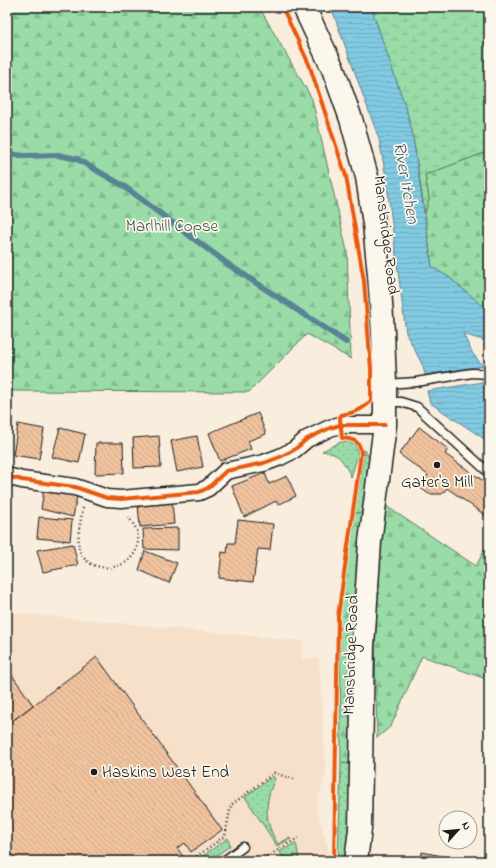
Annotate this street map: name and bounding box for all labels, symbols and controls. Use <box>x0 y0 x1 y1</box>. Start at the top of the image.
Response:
water label: River Itchen <box>385 140 425 227</box>
street label: Mansbridge Road <box>364 174 406 297</box>
park label: Marlhill Copse <box>126 214 219 239</box>
marker: Gater's Mill <box>432 460 442 470</box>
place label: Gater's Mill <box>401 470 473 495</box>
street label: Mansbridge Road <box>336 594 368 715</box>
place label: Haskins West End <box>102 760 230 785</box>
marker: Haskins West End <box>89 767 99 777</box>
north arrow <box>438 810 478 850</box>
text: N <box>457 819 475 833</box>

